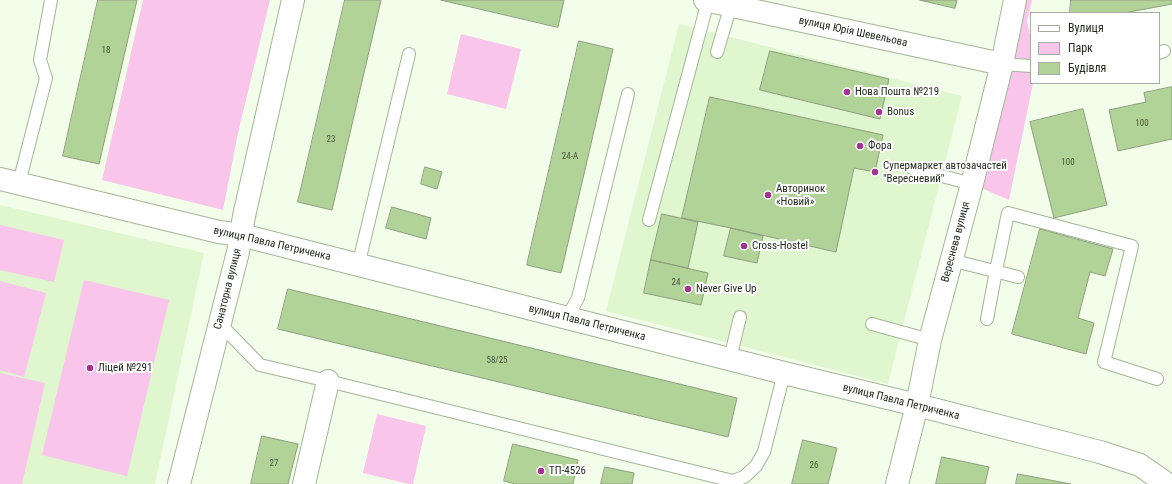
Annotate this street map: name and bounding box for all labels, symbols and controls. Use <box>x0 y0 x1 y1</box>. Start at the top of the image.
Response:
legend <box>1030 12 1160 84</box>
street label: вулиця Юрія Шевельова <box>797 14 909 50</box>
text: Вулиця <box>1068 21 1104 35</box>
text: Парк <box>1068 41 1093 55</box>
house number: 18 <box>102 46 110 56</box>
text: Будівля <box>1068 61 1106 75</box>
place label: Нова Пошта №219 <box>855 85 939 99</box>
marker: Нова Пошта №219 <box>842 87 852 97</box>
place label: Bonus <box>887 105 914 119</box>
marker: Bonus <box>874 107 884 117</box>
house number: 100 <box>1135 119 1149 129</box>
house number: 23 <box>327 135 335 145</box>
place label: Фора <box>868 139 892 153</box>
marker: Фора <box>855 141 865 151</box>
house number: 24-А <box>562 152 578 162</box>
house number: 100 <box>1061 158 1075 168</box>
place label: Супермаркет автозачастей "Вересневий" <box>883 159 1007 185</box>
marker: Супермаркет автозачастей "Вересневий" <box>870 167 880 177</box>
place label: Авторинок «Новий» <box>776 182 825 208</box>
marker: Авторинок «Новий» <box>763 190 773 200</box>
street label: Вереснева вулиця <box>939 200 973 284</box>
street label: вулиця Павла Петриченка <box>212 224 332 264</box>
place label: Cross-Hostel <box>752 239 808 253</box>
marker: Cross-Hostel <box>739 241 749 251</box>
street label: Санаторна вулиця <box>212 247 244 331</box>
house number: 24 <box>672 278 680 288</box>
place label: Never Give Up <box>696 282 757 296</box>
marker: Never Give Up <box>683 284 693 294</box>
street label: вулиця Павла Петриченка <box>527 302 647 344</box>
house number: 58/25 <box>486 356 508 366</box>
place label: Ліцей №291 <box>98 361 152 375</box>
marker: Ліцей №291 <box>85 363 95 373</box>
street label: вулиця Павла Петриченка <box>841 381 961 423</box>
house number: 27 <box>270 459 278 469</box>
house number: 26 <box>810 461 818 471</box>
place label: ТП-4526 <box>549 464 586 478</box>
marker: ТП-4526 <box>536 466 546 476</box>

